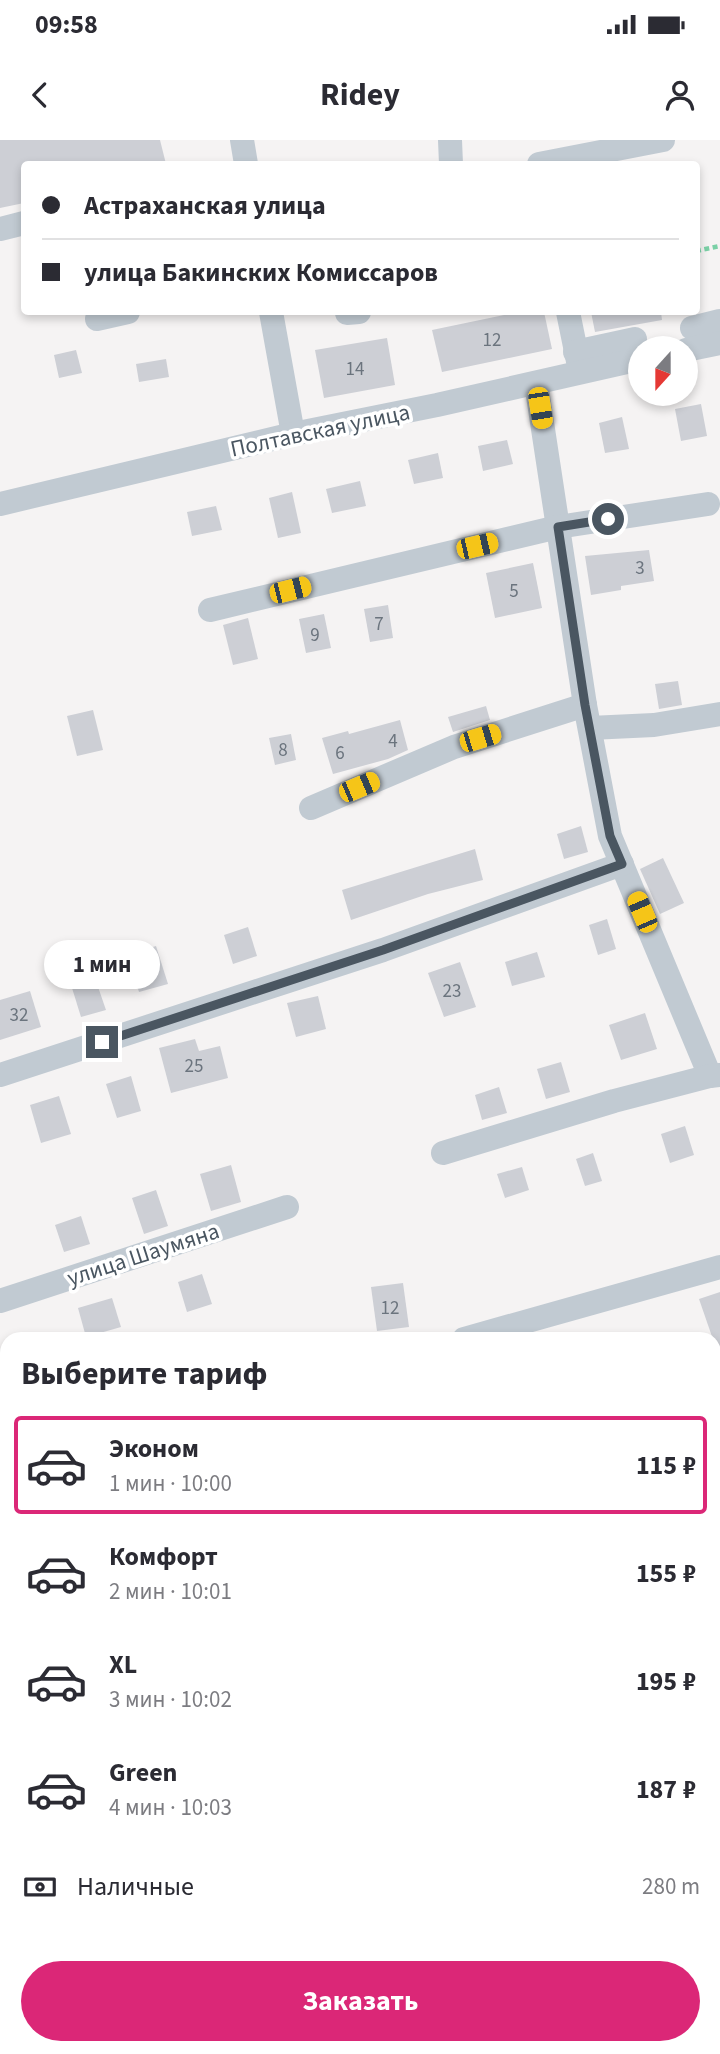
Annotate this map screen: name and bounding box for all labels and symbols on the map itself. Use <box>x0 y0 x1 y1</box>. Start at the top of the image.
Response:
house number: 12 <box>483 327 501 354</box>
north arrow <box>628 336 698 406</box>
house number: 14 <box>346 356 364 383</box>
car <box>527 386 554 430</box>
street label: Полтавская улица <box>227 395 413 466</box>
route start <box>592 503 624 535</box>
car <box>455 531 500 561</box>
house number: 3 <box>635 555 645 582</box>
car <box>268 575 313 605</box>
house number: 5 <box>509 578 519 605</box>
house number: 7 <box>374 611 384 638</box>
house number: 9 <box>310 622 320 649</box>
car <box>457 722 504 754</box>
house number: 4 <box>388 728 398 755</box>
house number: 8 <box>278 737 288 764</box>
house number: 6 <box>335 740 345 767</box>
car <box>336 769 383 805</box>
car <box>625 889 660 935</box>
callout: 1 мин <box>44 940 160 990</box>
house number: 23 <box>443 978 461 1005</box>
house number: 32 <box>10 1002 28 1029</box>
route end <box>86 1026 118 1058</box>
house number: 25 <box>185 1053 203 1080</box>
street label: улица Шаумяна <box>63 1214 224 1295</box>
house number: 12 <box>381 1295 399 1322</box>

